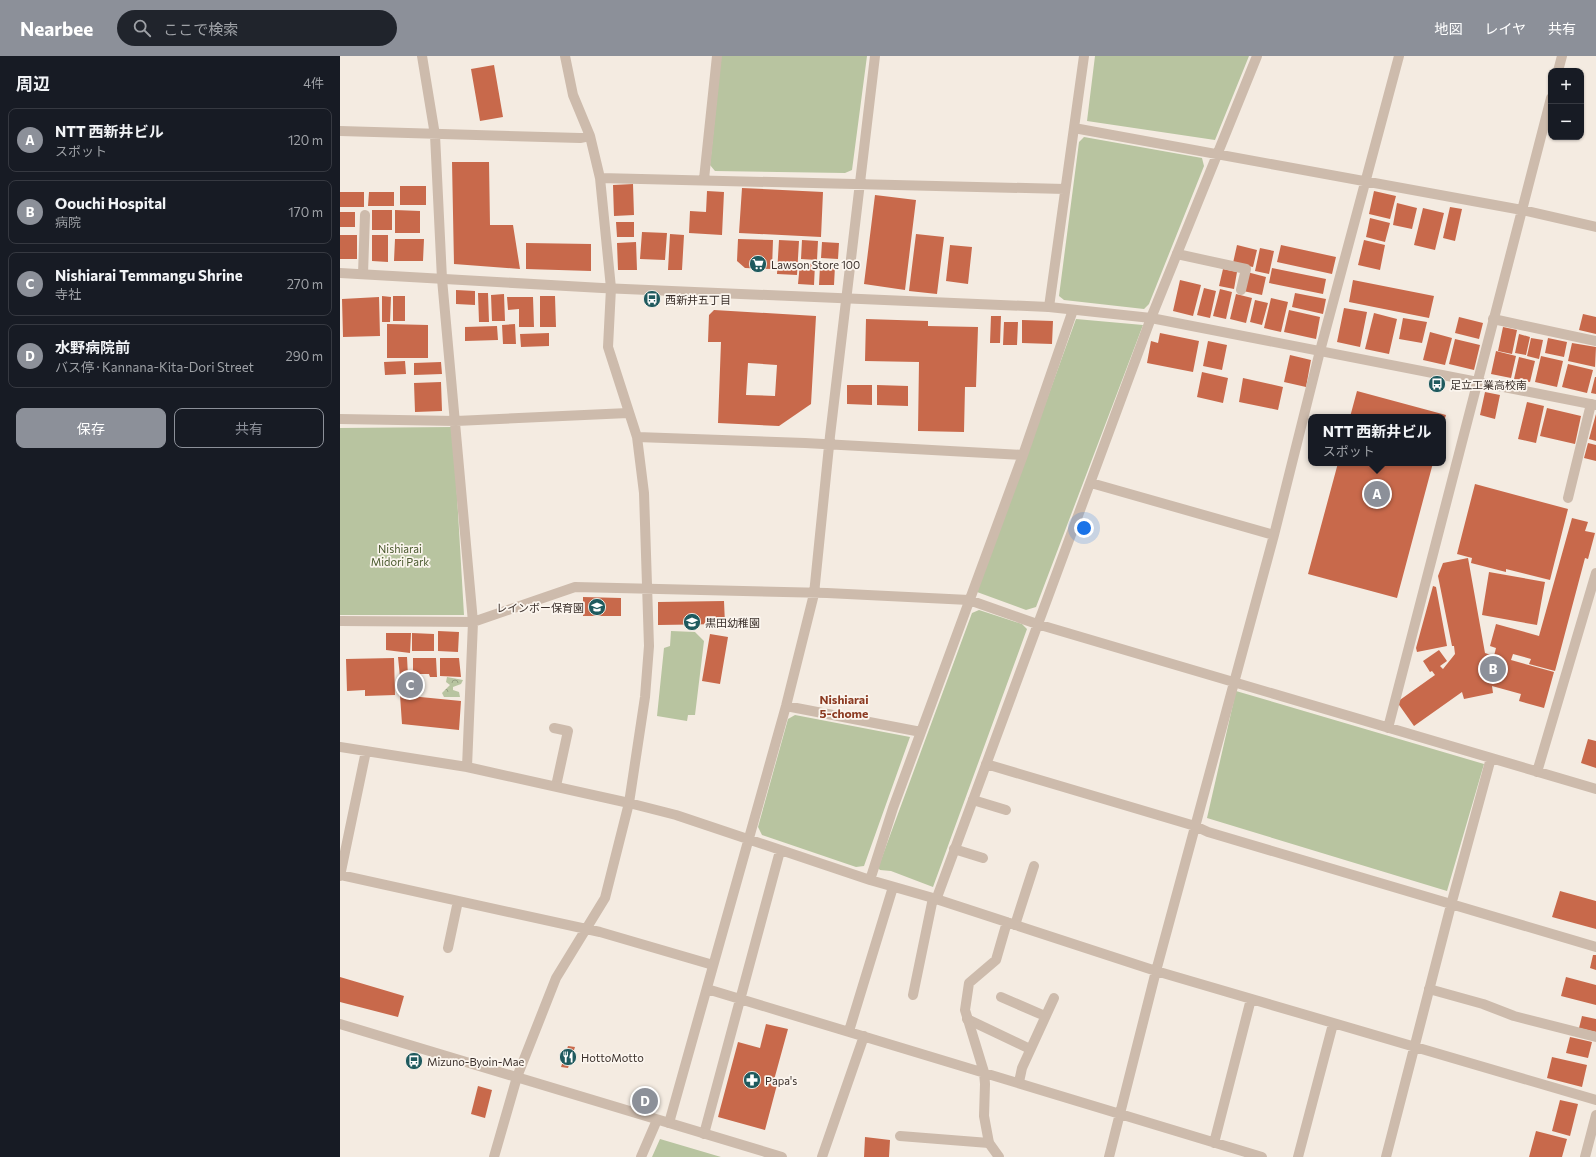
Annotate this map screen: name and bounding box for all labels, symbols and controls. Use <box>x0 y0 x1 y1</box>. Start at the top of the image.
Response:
search box <box>117 10 397 46</box>
text: Nearbee <box>20 17 93 40</box>
icon: search <box>131 17 153 39</box>
text: ここで検索 <box>163 20 238 38</box>
text: 地図 <box>1434 20 1462 37</box>
text: レイヤ <box>1484 20 1526 37</box>
text: 共有 <box>1548 20 1576 37</box>
map controls <box>1548 68 1584 140</box>
button: + <box>1548 68 1584 104</box>
text: 周辺 <box>16 73 50 94</box>
text: 4件 <box>303 75 324 91</box>
button: − <box>1548 104 1584 140</box>
text: NTT 西新井ビル <box>55 122 163 140</box>
text: A <box>25 132 35 148</box>
text: 120 m <box>288 132 323 148</box>
text: スポット <box>55 143 107 159</box>
text: Oouchi Hospital <box>55 194 166 212</box>
text: B <box>26 204 34 220</box>
text: 170 m <box>288 204 323 220</box>
text: 病院 <box>55 214 81 230</box>
supermarket icon: Lawson Store 100 <box>748 254 768 274</box>
place label: Lawson Store 100 <box>771 258 860 271</box>
text: Nishiarai Temmangu Shrine <box>55 266 243 284</box>
text: C <box>26 276 34 292</box>
text: 270 m <box>287 276 323 292</box>
text: 寺社 <box>55 286 81 302</box>
bus stop icon: 西新井五丁目 <box>642 289 662 309</box>
place label: 西新井五丁目 <box>665 293 731 306</box>
text: 水野病院前 <box>55 338 130 356</box>
text: D <box>25 348 35 364</box>
text: 290 m <box>286 348 323 364</box>
text: バス停 · Kannana-Kita-Dori Street <box>55 359 254 375</box>
bus stop icon: 足立工業高校南 <box>1427 374 1447 394</box>
place label: 足立工業高校南 <box>1450 378 1527 391</box>
button: 保存 <box>16 408 166 448</box>
button: 共有 <box>174 408 324 448</box>
popup <box>1308 414 1446 466</box>
text: NTT 西新井ビル <box>1323 422 1431 440</box>
text: スポット <box>1323 443 1375 459</box>
pin: A <box>1364 479 1390 509</box>
your location <box>1074 518 1094 538</box>
park label: Nishiarai Midori Park <box>371 542 429 568</box>
school or university icon: レインボー保育園 <box>587 597 607 617</box>
place label: レインボー保育園 <box>496 601 584 614</box>
school or university icon: 黒田幼稚園 <box>682 612 702 632</box>
place label: 黒田幼稚園 <box>705 616 760 629</box>
pin: B <box>1480 654 1506 684</box>
pin: C <box>397 670 423 700</box>
district label: Nishiarai 5-chome <box>819 692 869 720</box>
restaurant icon: HottoMotto <box>558 1047 578 1067</box>
bus stop icon: Mizuno-Byoin-Mae <box>404 1051 424 1071</box>
place label: HottoMotto <box>581 1051 644 1064</box>
place label: Mizuno-Byoin-Mae <box>427 1055 525 1068</box>
pharmacy icon: Papa's <box>742 1070 762 1090</box>
place label: Papa's <box>765 1074 797 1087</box>
pin: D <box>632 1086 658 1116</box>

